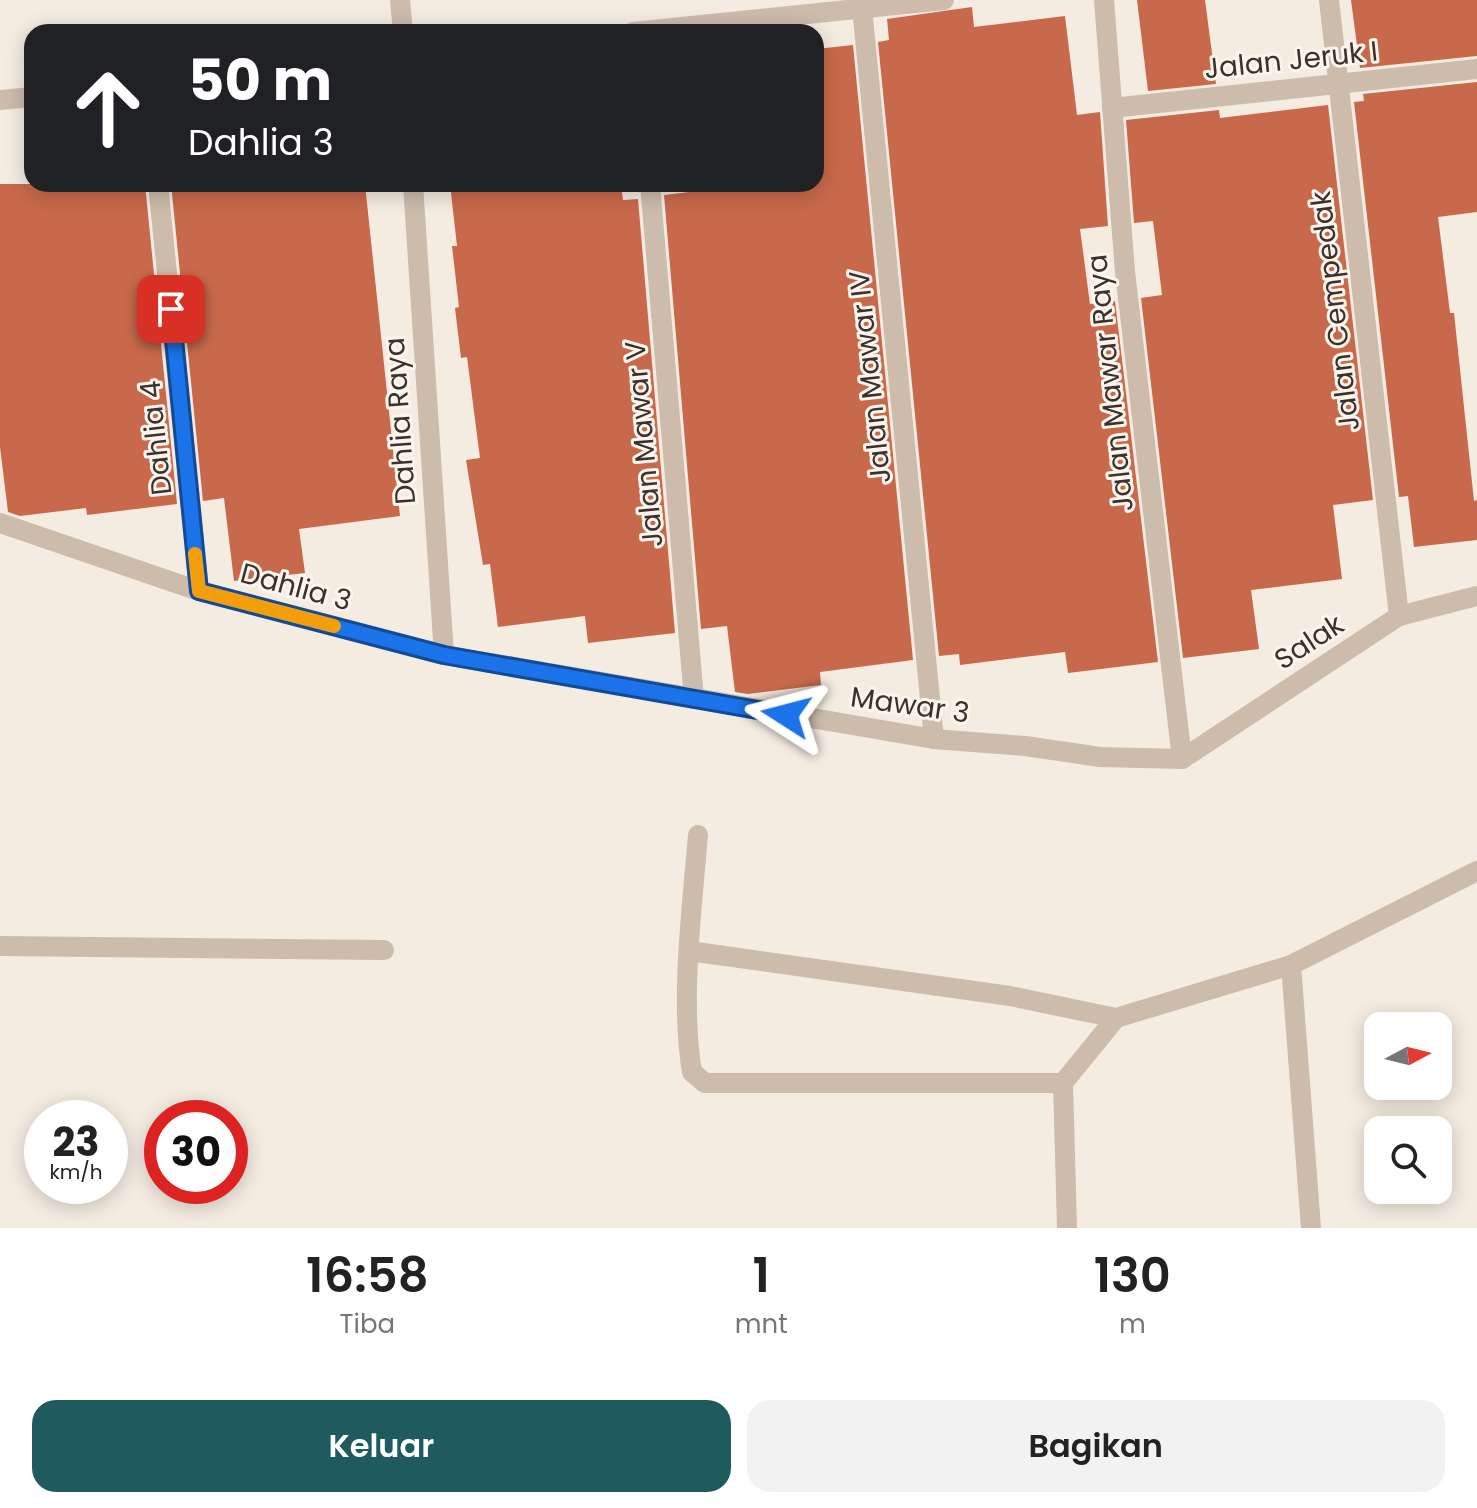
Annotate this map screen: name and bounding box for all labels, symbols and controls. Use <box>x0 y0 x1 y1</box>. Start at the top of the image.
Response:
street label: Jalan Jeruk I <box>1202 31 1380 89</box>
text: 50 m <box>188 41 332 120</box>
icon: ahead <box>56 56 160 160</box>
text: Dahlia 3 <box>188 117 334 168</box>
street label: Jalan Cempedak <box>1301 188 1369 433</box>
street label: Jalan Mawar Raya <box>1077 252 1143 514</box>
street label: Jalan Mawar IV <box>839 269 901 485</box>
pin <box>137 275 205 343</box>
icon: arrive <box>149 287 193 331</box>
street label: Dahlia Raya <box>375 336 425 506</box>
street label: Jalan Mawar V <box>616 339 672 549</box>
street label: Dahlia 4 <box>131 379 181 497</box>
street label: Dahlia 3 <box>236 553 356 621</box>
street label: Salak <box>1267 605 1352 679</box>
position arrow <box>744 673 828 757</box>
street label: Mawar 3 <box>848 677 972 733</box>
north arrow <box>1364 1012 1452 1100</box>
map controls <box>1364 1012 1452 1204</box>
speed limit sign: 30 <box>144 1100 248 1204</box>
text: 23 <box>52 1114 100 1170</box>
button: search <box>1364 1116 1452 1204</box>
text: km/h <box>49 1158 103 1186</box>
text: 16:58 <box>306 1242 429 1309</box>
text: 1 <box>752 1242 770 1309</box>
text: 130 <box>1094 1242 1171 1309</box>
text: Tiba <box>340 1306 395 1342</box>
text: mnt <box>735 1306 788 1342</box>
text: m <box>1119 1306 1146 1342</box>
button: Keluar <box>32 1400 731 1492</box>
button: Bagikan <box>747 1400 1445 1492</box>

